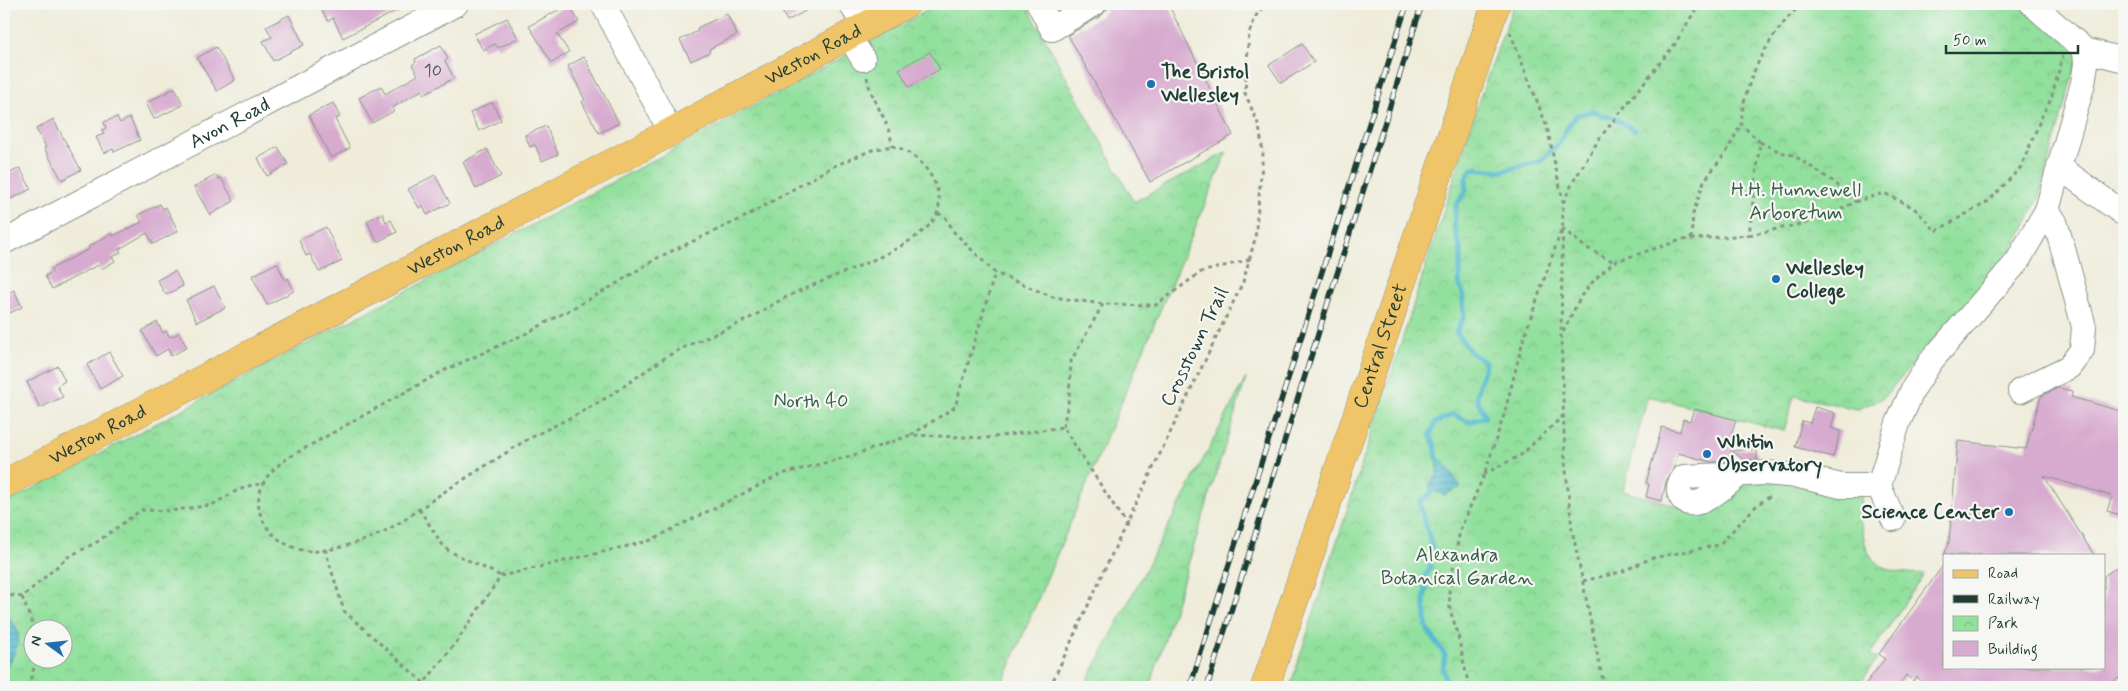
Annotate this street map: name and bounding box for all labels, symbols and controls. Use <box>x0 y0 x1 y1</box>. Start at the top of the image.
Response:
street label: Weston Road <box>760 17 866 92</box>
scale bar <box>1946 22 2078 54</box>
text: 50 m <box>1953 31 1987 51</box>
house number: 10 <box>424 59 442 83</box>
place label: The Bristol Wellesley <box>1160 59 1249 109</box>
marker: The Bristol Wellesley <box>1145 78 1157 90</box>
street label: Avon Road <box>185 91 275 155</box>
park label: H.H. Hunnewell Arboretum <box>1731 177 1861 227</box>
street label: Weston Road <box>402 209 509 282</box>
place label: Wellesley College <box>1785 255 1864 305</box>
marker: Wellesley College <box>1770 273 1782 285</box>
street label: Central Street <box>1347 280 1414 412</box>
street label: Crosstown Trail <box>1154 283 1236 411</box>
park label: North 40 <box>774 388 848 415</box>
street label: Weston Road <box>44 398 151 471</box>
place label: Whitin Observatory <box>1716 429 1822 479</box>
marker: Whitin Observatory <box>1701 448 1713 460</box>
place label: Science Center <box>1861 499 2000 526</box>
marker: Science Center <box>2003 506 2015 518</box>
park label: Alexandra Botanical Garden <box>1381 542 1533 592</box>
legend <box>1943 554 2106 668</box>
text: Road <box>1988 564 2018 584</box>
text: Railway <box>1988 590 2040 610</box>
text: Park <box>1988 614 2018 634</box>
north arrow <box>22 618 72 668</box>
text: N <box>27 634 46 648</box>
text: Building <box>1988 640 2038 661</box>

